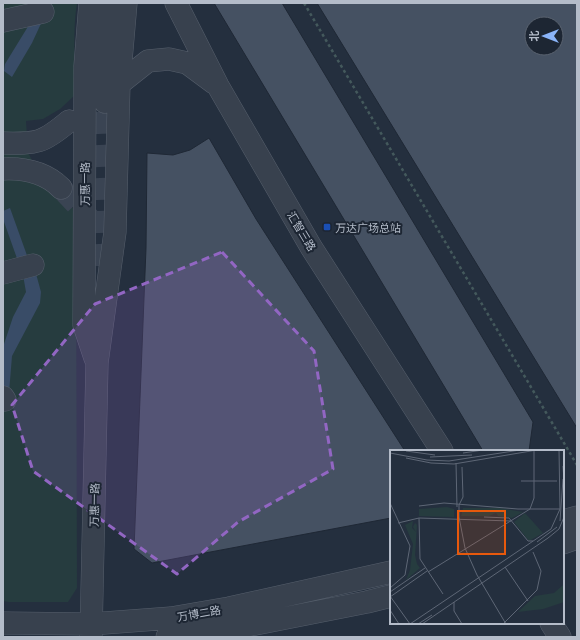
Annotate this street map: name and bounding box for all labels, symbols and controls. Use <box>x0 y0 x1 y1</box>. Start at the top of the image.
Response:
north arrow <box>524 16 564 56</box>
text: 北 <box>527 31 540 42</box>
street label: 万惠一路 <box>78 162 91 206</box>
street label: 汇智三路 <box>285 209 319 253</box>
place label: 万达广场总站 <box>335 221 401 234</box>
marker: 万达广场总站 <box>322 222 332 232</box>
inset map <box>390 450 564 624</box>
street label: 万惠一路 <box>87 483 101 527</box>
street label: 万博二路 <box>176 603 222 623</box>

